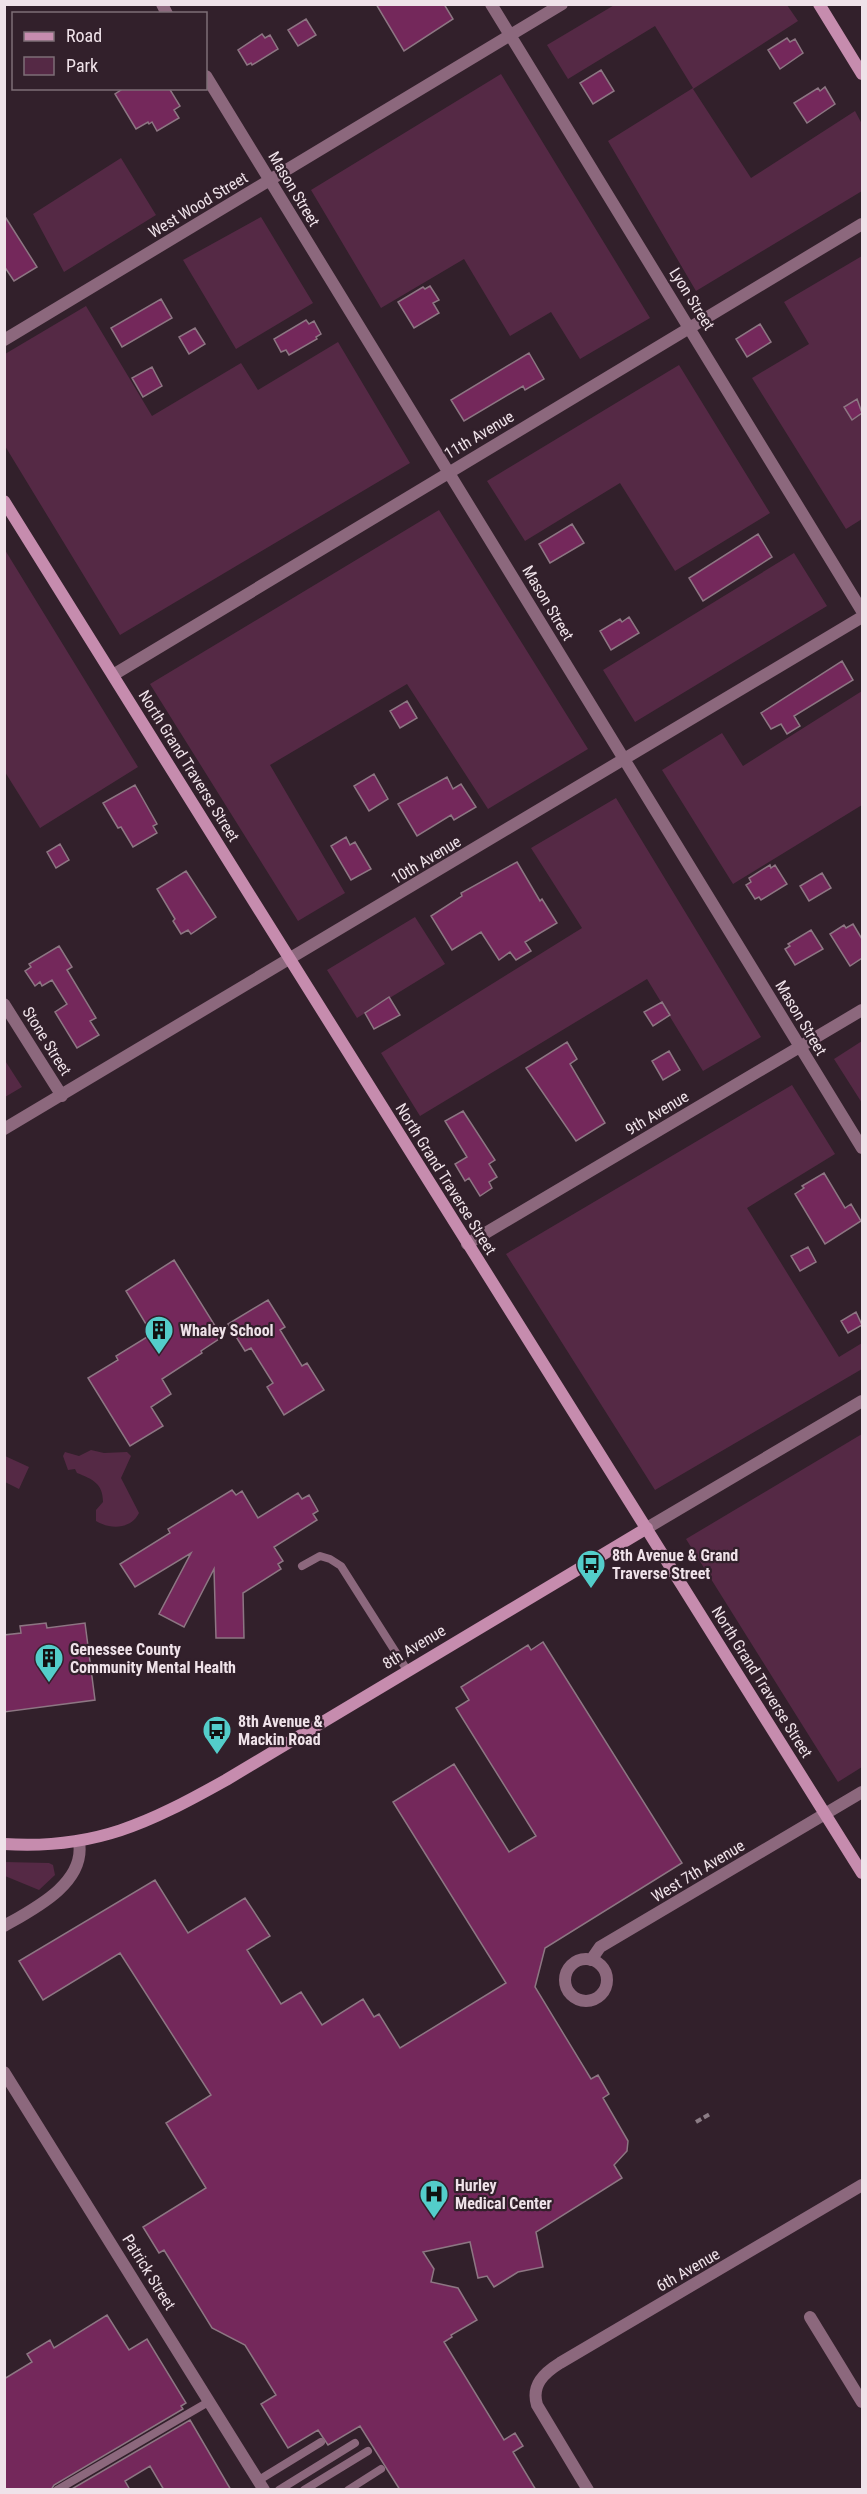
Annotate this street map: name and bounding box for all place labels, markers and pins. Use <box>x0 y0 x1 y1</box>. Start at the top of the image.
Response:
building icon: Whaley School <box>143 1314 175 1356</box>
place label: Whaley School <box>180 1321 274 1340</box>
place label: 8th Avenue & Grand Traverse Street <box>612 1546 738 1583</box>
bus stop icon: 8th Avenue & Grand Traverse Street <box>575 1548 607 1590</box>
place label: Genessee County Community Mental Health <box>70 1640 236 1677</box>
building icon: Genessee County Community Mental Health <box>33 1642 65 1684</box>
place label: 8th Avenue & Mackin Road <box>238 1712 323 1749</box>
bus stop icon: 8th Avenue & Mackin Road <box>201 1714 233 1756</box>
place label: Hurley Medical Center <box>455 2176 552 2213</box>
hospital icon: Hurley Medical Center <box>418 2178 450 2220</box>

